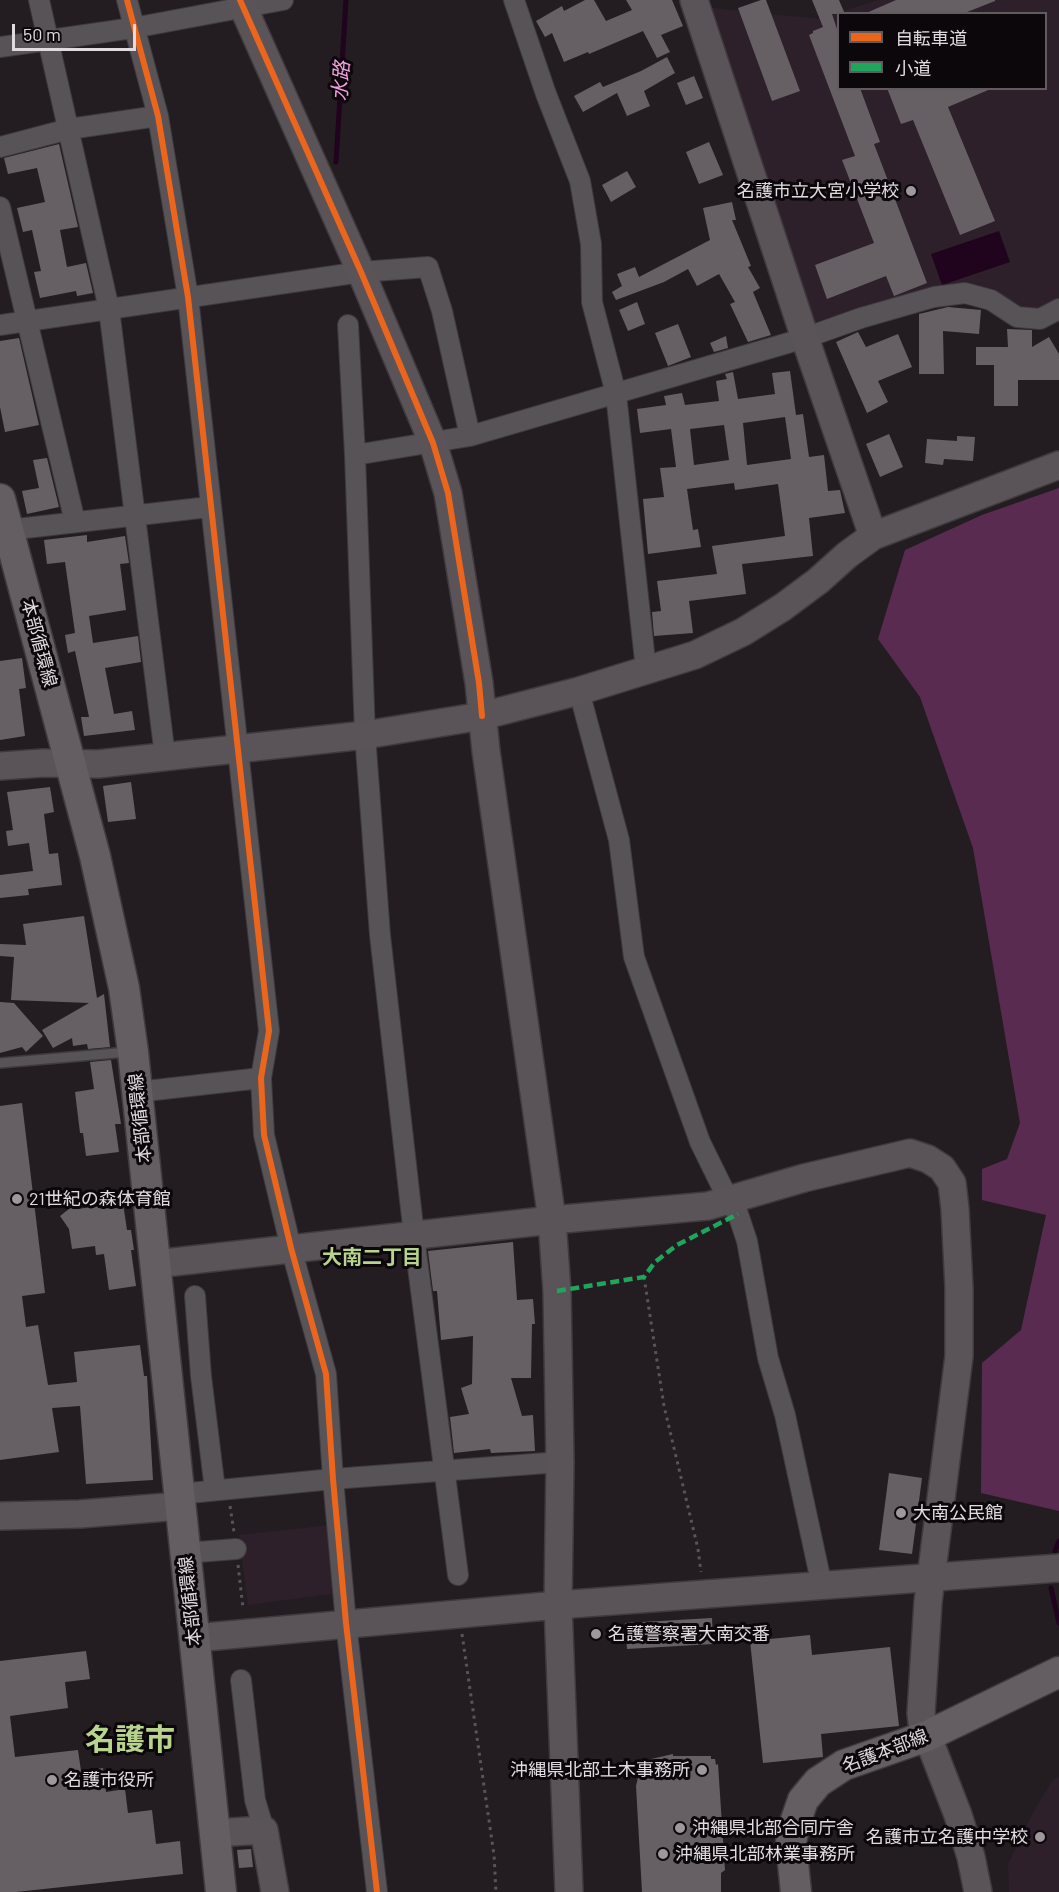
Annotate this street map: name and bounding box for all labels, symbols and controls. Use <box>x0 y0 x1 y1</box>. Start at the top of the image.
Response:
scale bar <box>15 12 140 50</box>
legend <box>837 12 1047 90</box>
text: 50 m <box>23 23 61 45</box>
text: 自転車道 <box>895 27 967 49</box>
text: 小道 <box>895 57 931 79</box>
water label: 水路 <box>328 60 354 102</box>
place label: 名護市立大宮小学校 <box>737 180 899 202</box>
marker: 名護市立大宮小学校 <box>904 184 918 198</box>
street label: 本部循環線 <box>17 597 61 689</box>
street label: 本部循環線 <box>125 1072 155 1164</box>
place label: 21世紀の森体育館 <box>29 1188 171 1210</box>
marker: 21世紀の森体育館 <box>10 1192 24 1206</box>
district label: 大南二丁目 <box>322 1245 422 1269</box>
place label: 大南公民館 <box>913 1502 1003 1524</box>
marker: 大南公民館 <box>894 1506 908 1520</box>
street label: 本部循環線 <box>175 1555 205 1647</box>
place label: 名護警察署大南交番 <box>608 1623 770 1645</box>
marker: 名護警察署大南交番 <box>589 1627 603 1641</box>
district label: 名護市 <box>85 1722 175 1758</box>
street label: 名護本部線 <box>839 1725 931 1777</box>
place label: 沖縄県北部土木事務所 <box>510 1759 690 1781</box>
marker: 沖縄県北部土木事務所 <box>695 1763 709 1777</box>
place label: 名護市役所 <box>64 1769 154 1791</box>
marker: 名護市役所 <box>45 1773 59 1787</box>
place label: 沖縄県北部合同庁舎 <box>692 1817 854 1839</box>
marker: 沖縄県北部合同庁舎 <box>673 1821 687 1835</box>
place label: 名護市立名護中学校 <box>866 1826 1028 1848</box>
marker: 名護市立名護中学校 <box>1033 1830 1047 1844</box>
place label: 沖縄県北部林業事務所 <box>675 1843 855 1865</box>
marker: 沖縄県北部林業事務所 <box>656 1847 670 1861</box>

